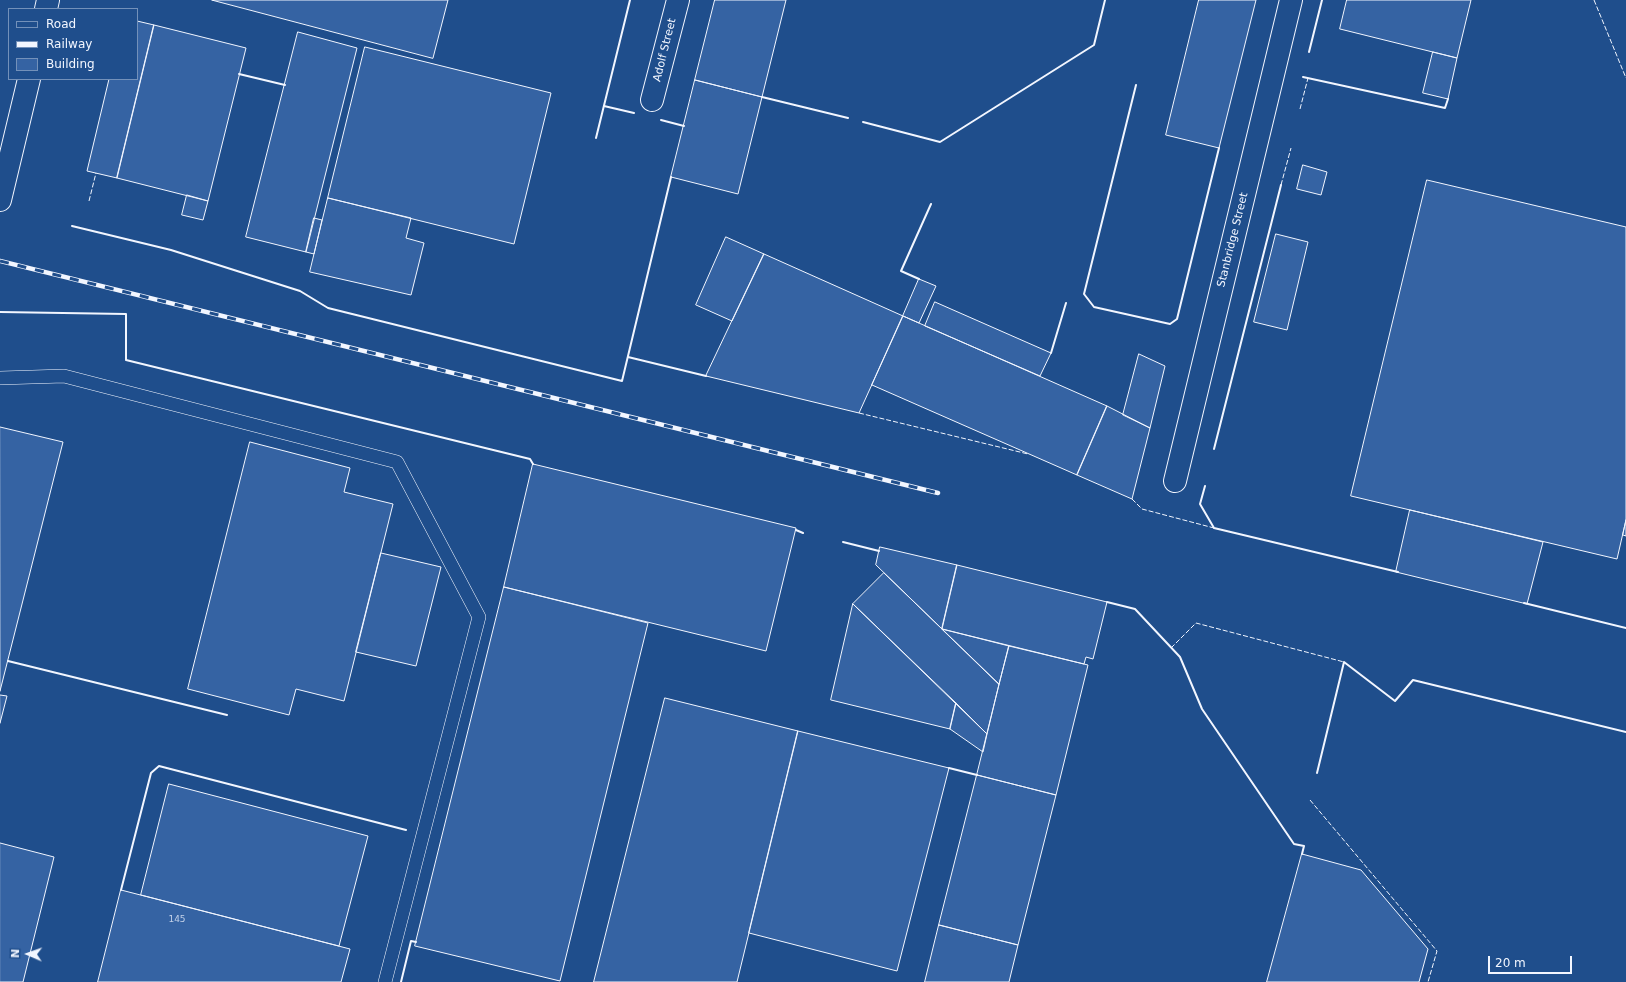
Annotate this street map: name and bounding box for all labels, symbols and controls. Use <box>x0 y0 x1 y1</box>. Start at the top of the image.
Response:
legend <box>8 8 138 80</box>
text: Road <box>46 17 76 31</box>
street label: Adolf Street <box>651 17 679 83</box>
text: Railway <box>46 37 92 51</box>
text: Building <box>46 57 95 71</box>
street label: Stanbridge Street <box>1215 191 1251 289</box>
house number: 145 <box>168 915 186 925</box>
north arrow <box>8 934 48 974</box>
scale bar <box>1490 948 1574 974</box>
text: N <box>9 949 22 958</box>
text: 20 m <box>1495 956 1526 970</box>

